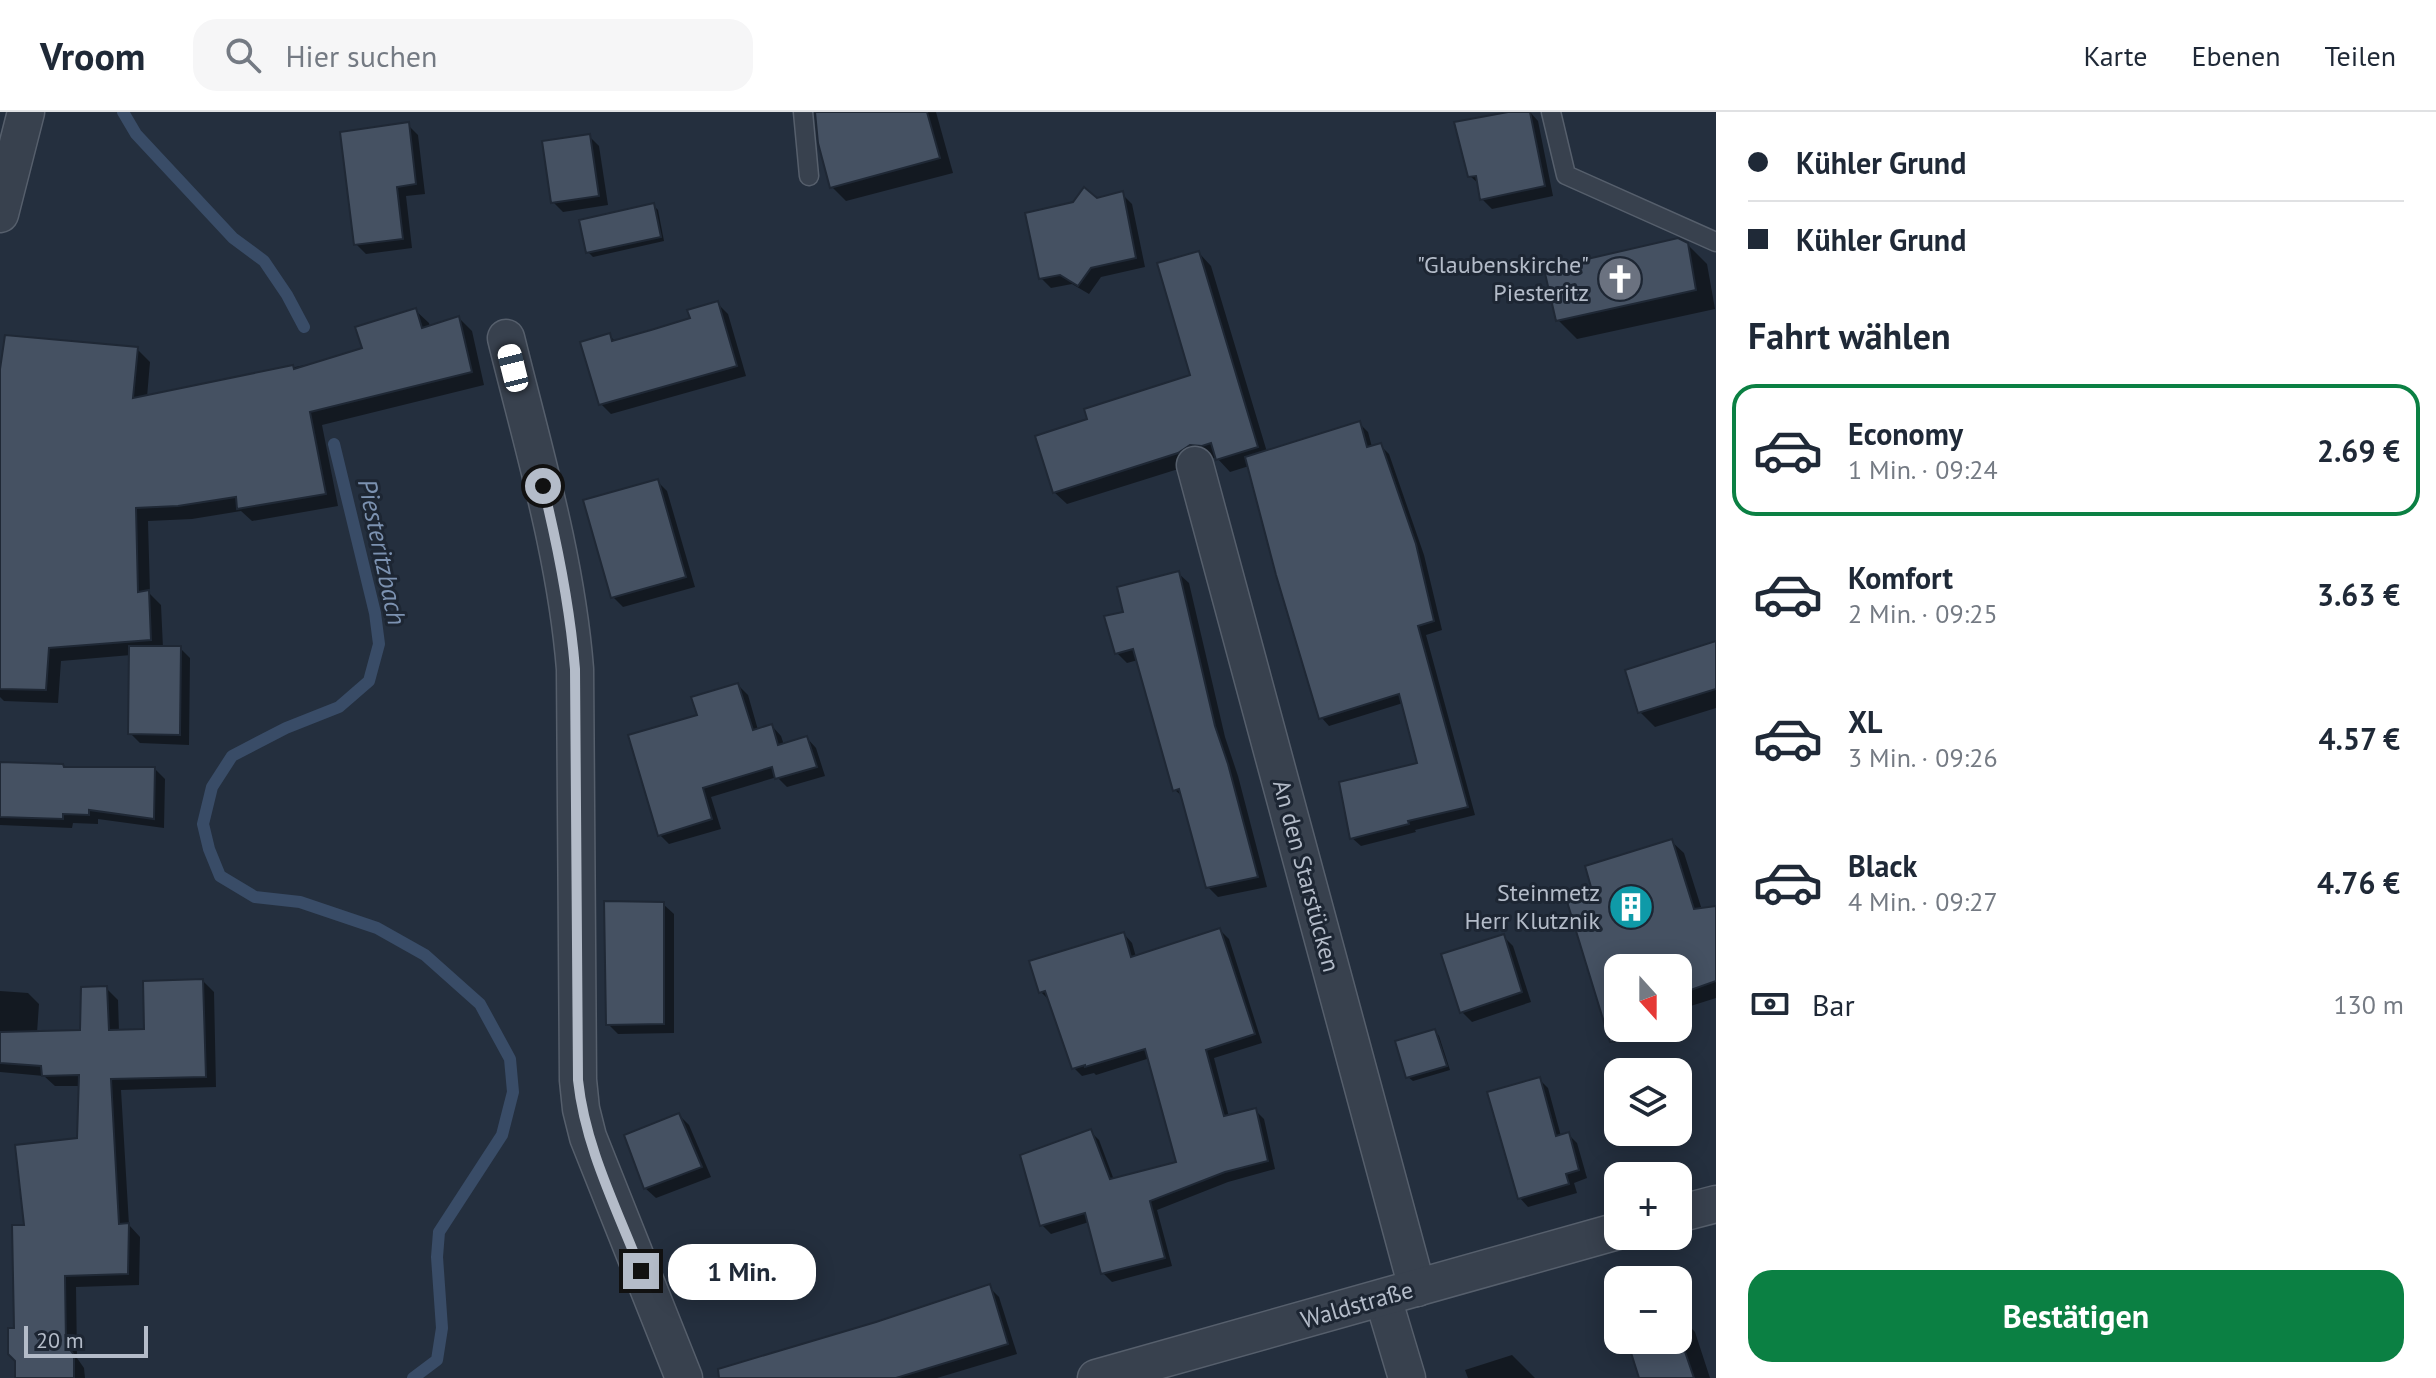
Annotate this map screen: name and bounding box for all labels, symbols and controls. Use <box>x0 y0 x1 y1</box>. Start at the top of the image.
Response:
search box <box>193 19 753 91</box>
text: Vroom <box>40 31 145 80</box>
icon: search <box>221 33 265 77</box>
text: Hier suchen <box>285 36 438 75</box>
text: Karte <box>2083 37 2147 74</box>
text: Ebenen <box>2191 37 2281 74</box>
text: Teilen <box>2325 37 2396 74</box>
text: Kühler Grund <box>1796 143 1966 182</box>
text: Kühler Grund <box>1796 220 1966 259</box>
place label: "Glaubenskirche" Piesteritz <box>1417 249 1589 308</box>
church icon: "Glaubenskirche" Piesteritz <box>1596 255 1644 303</box>
text: Fahrt wählen <box>1748 312 1951 359</box>
car <box>496 342 530 394</box>
icon: car <box>1752 414 1824 486</box>
text: Economy <box>1848 414 1963 453</box>
text: 2.69 € <box>2317 431 2400 470</box>
text: 1 Min. · 09:24 <box>1848 453 1998 486</box>
route start <box>525 468 561 504</box>
water label: Piesteritzbach <box>351 476 414 628</box>
icon: car <box>1752 558 1824 630</box>
text: Komfort <box>1848 558 1953 597</box>
text: 3.63 € <box>2317 575 2400 614</box>
text: 2 Min. · 09:25 <box>1848 597 1998 630</box>
icon: car <box>1752 702 1824 774</box>
text: XL <box>1848 702 1882 741</box>
text: 4.57 € <box>2319 719 2400 758</box>
text: 3 Min. · 09:26 <box>1848 741 1998 774</box>
street label: An den Starstücken <box>1266 776 1347 975</box>
icon: car <box>1752 846 1824 918</box>
text: Black <box>1848 846 1917 885</box>
text: 4.76 € <box>2317 863 2400 902</box>
place label: Steinmetz Herr Klutznik <box>1464 877 1600 936</box>
building icon: Steinmetz Herr Klutznik <box>1607 883 1655 931</box>
text: 4 Min. · 09:27 <box>1848 885 1998 918</box>
north arrow <box>1604 954 1692 1042</box>
map controls <box>1604 954 1692 1354</box>
icon: cash <box>1748 982 1792 1026</box>
text: Bar <box>1812 985 1855 1024</box>
text: 130 m <box>2333 988 2404 1021</box>
button: layers <box>1604 1058 1692 1146</box>
button: + <box>1604 1162 1692 1250</box>
callout: 1 Min. <box>669 1243 817 1299</box>
route end <box>623 1253 659 1289</box>
text: 1 Min. <box>707 1255 777 1288</box>
button: − <box>1604 1266 1692 1354</box>
button: Bestätigen <box>1748 1270 2404 1362</box>
street label: Waldstraße <box>1297 1274 1417 1335</box>
scale bar <box>24 1322 148 1358</box>
text: 20 m <box>36 1326 84 1354</box>

